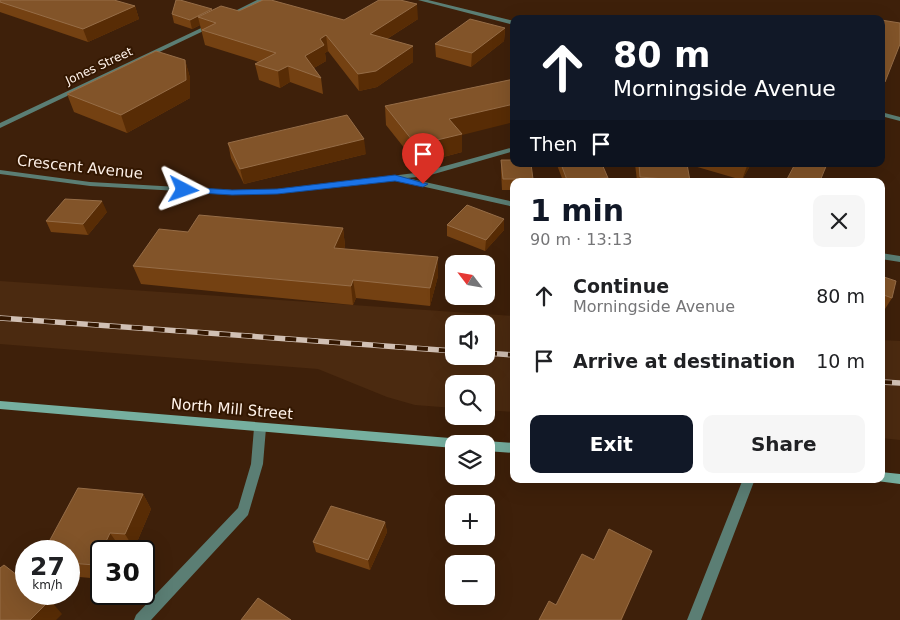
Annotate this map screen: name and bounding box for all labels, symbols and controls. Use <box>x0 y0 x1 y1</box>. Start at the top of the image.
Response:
icon: ahead <box>530 35 595 100</box>
text: 80 m <box>613 35 710 75</box>
street label: Jones Street <box>62 44 135 88</box>
text: Morningside Avenue <box>613 76 836 101</box>
icon: arrive <box>587 130 615 158</box>
pin <box>402 133 444 184</box>
text: Then <box>530 133 577 155</box>
icon: arrive <box>409 140 437 168</box>
street label: Crescent Avenue <box>16 151 144 183</box>
position arrow <box>157 163 209 215</box>
text: 1 min <box>530 193 624 228</box>
button: close <box>813 195 865 247</box>
text: 90 m · 13:13 <box>530 230 632 249</box>
north arrow <box>445 255 495 305</box>
map controls <box>445 255 495 605</box>
text: Continue <box>573 275 669 297</box>
icon: ahead <box>530 282 558 310</box>
text: 80 m <box>816 285 865 307</box>
text: Morningside Avenue <box>573 297 735 316</box>
button: sound <box>445 315 495 365</box>
icon: arrive <box>530 347 558 375</box>
text: Arrive at destination <box>573 350 795 372</box>
text: 10 m <box>816 350 865 372</box>
button: search <box>445 375 495 425</box>
street label: North Mill Street <box>170 395 294 423</box>
button: Exit <box>530 415 693 473</box>
button: Share <box>703 415 865 473</box>
button: layers <box>445 435 495 485</box>
button: + <box>445 495 495 545</box>
speed limit sign: 30 <box>90 540 155 605</box>
text: 27 <box>30 552 65 581</box>
button: − <box>445 555 495 605</box>
text: km/h <box>32 578 63 592</box>

